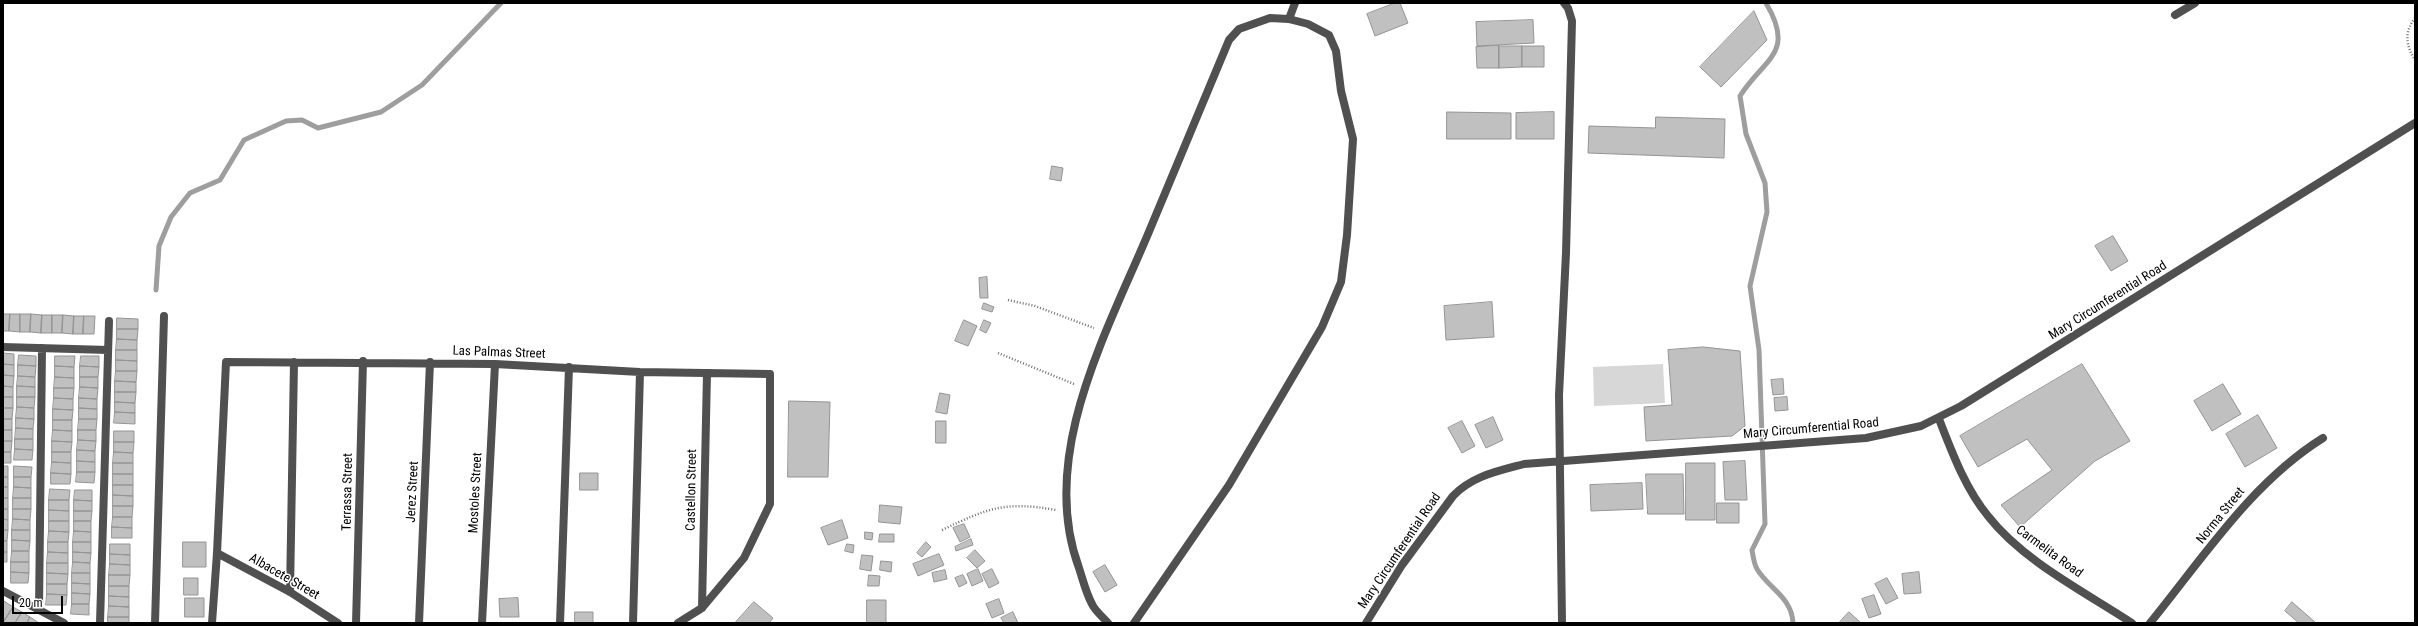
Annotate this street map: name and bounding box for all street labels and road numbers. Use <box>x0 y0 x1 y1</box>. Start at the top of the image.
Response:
street label: Mary Circumferential Road <box>2046 258 2170 344</box>
street label: Las Palmas Street <box>452 344 546 362</box>
street label: Mary Circumferential Road <box>1742 415 1880 443</box>
street label: Castellon Street <box>683 449 701 531</box>
street label: Mostoles Street <box>466 452 486 534</box>
street label: Terrassa Street <box>340 453 356 531</box>
street label: Jerez Street <box>404 461 422 523</box>
street label: Norma Street <box>2194 485 2248 547</box>
street label: Mary Circumferential Road <box>1355 490 1445 612</box>
street label: Carmelita Road <box>2013 523 2085 581</box>
street label: Albacete Street <box>246 551 322 603</box>

